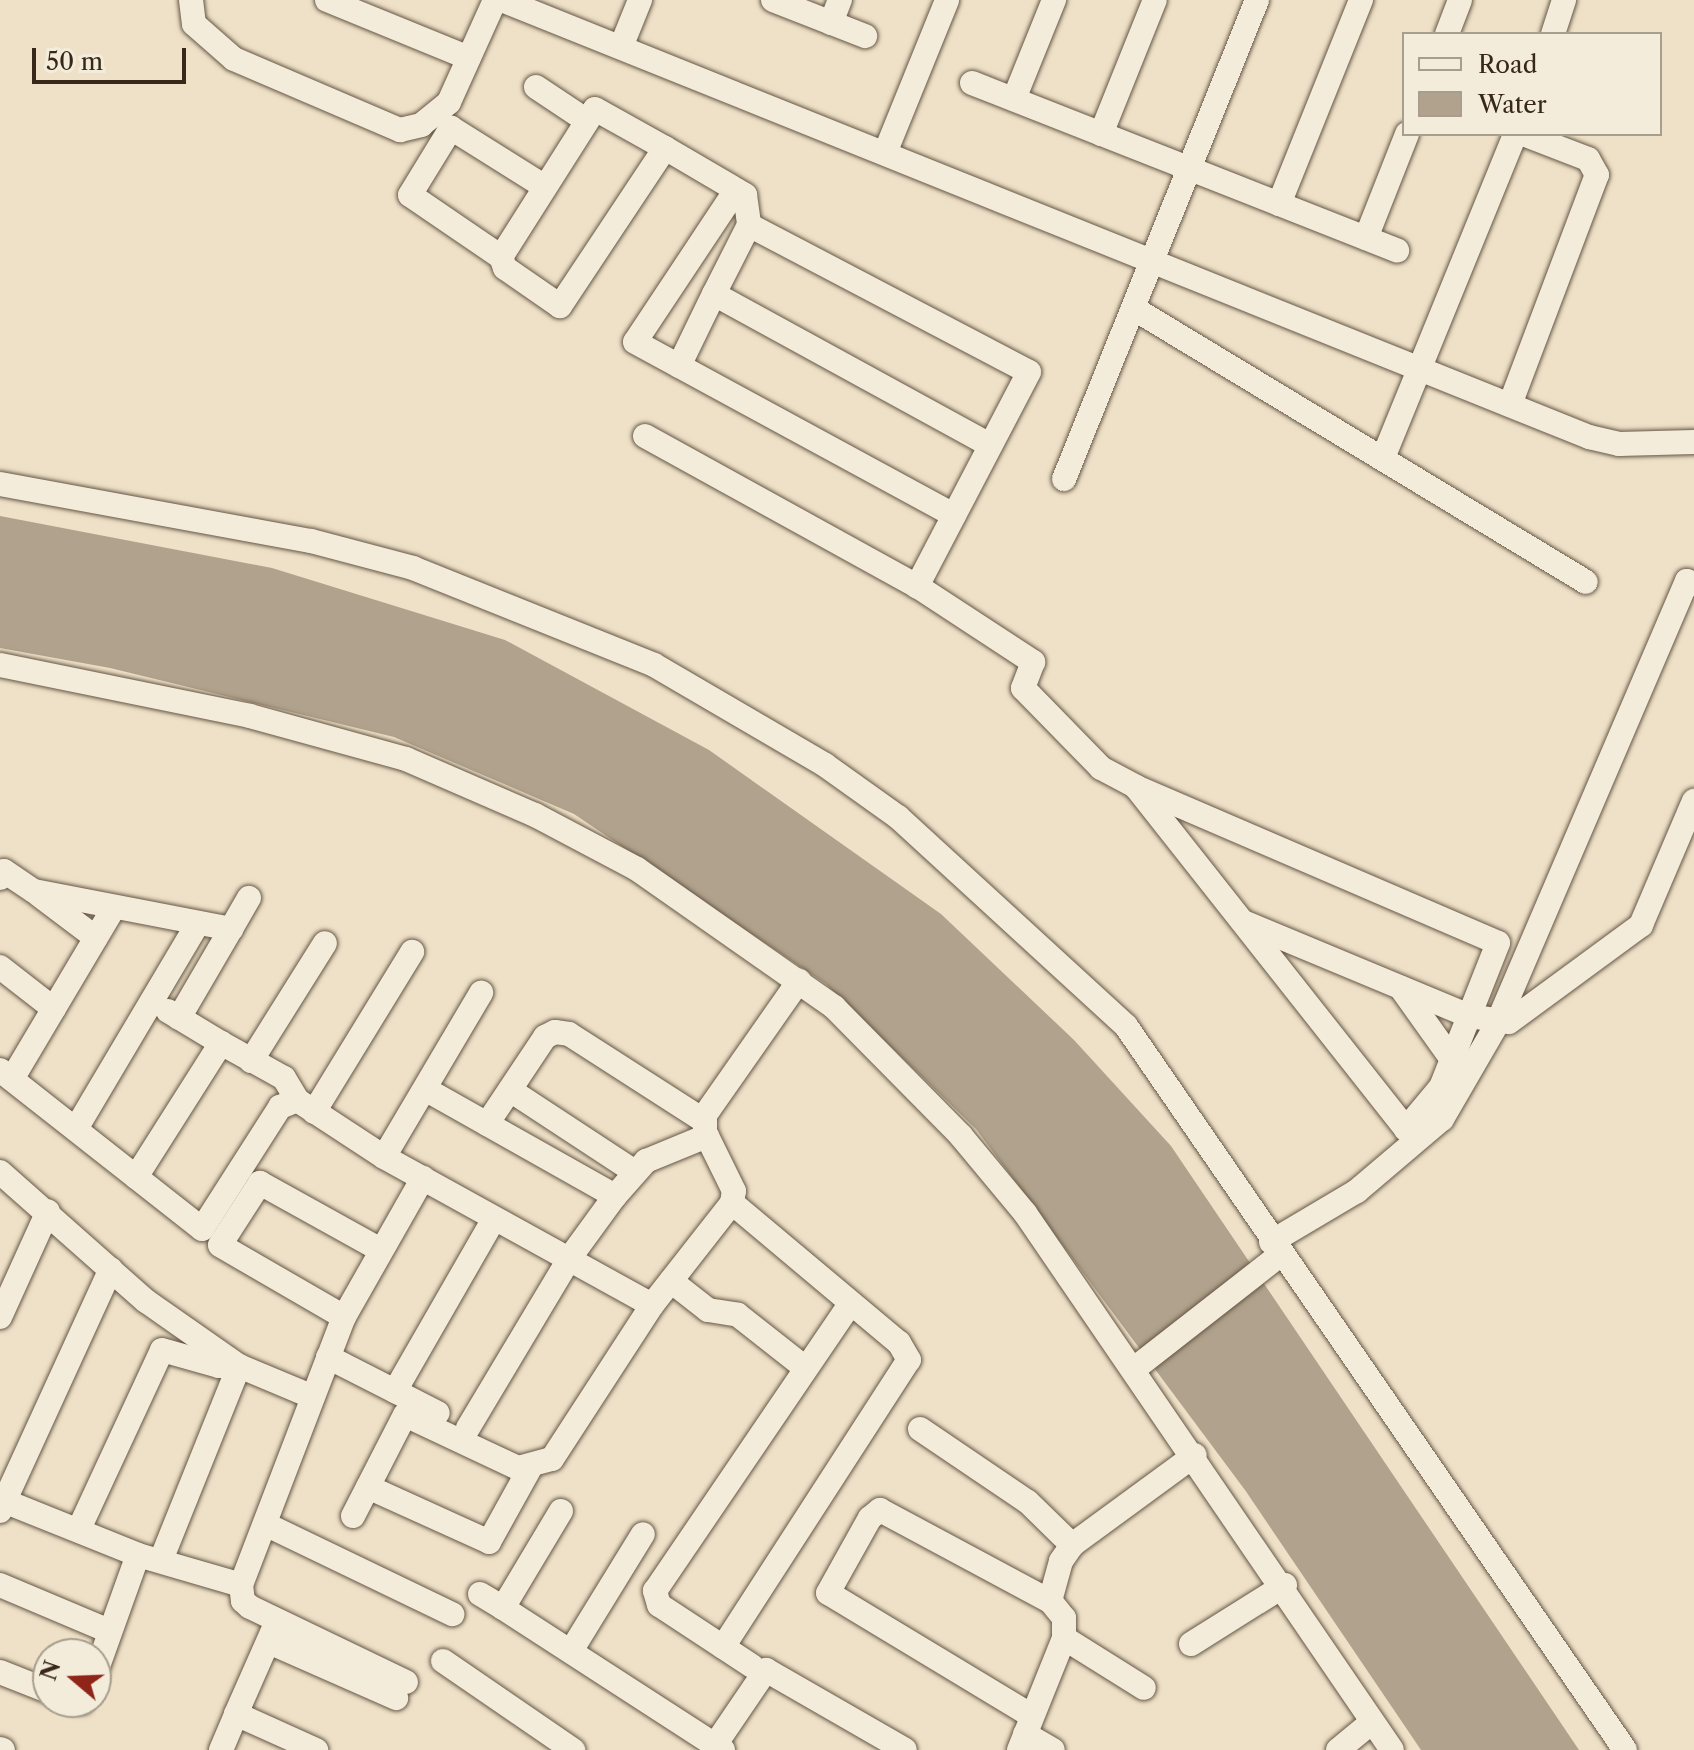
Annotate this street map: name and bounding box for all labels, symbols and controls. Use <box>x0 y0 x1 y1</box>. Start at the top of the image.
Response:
scale bar <box>36 32 190 82</box>
legend <box>1402 32 1662 136</box>
text: 50 m <box>46 47 103 76</box>
text: Road <box>1478 50 1537 79</box>
text: Water <box>1478 90 1547 119</box>
north arrow <box>32 1638 112 1718</box>
text: N <box>35 1657 67 1684</box>

